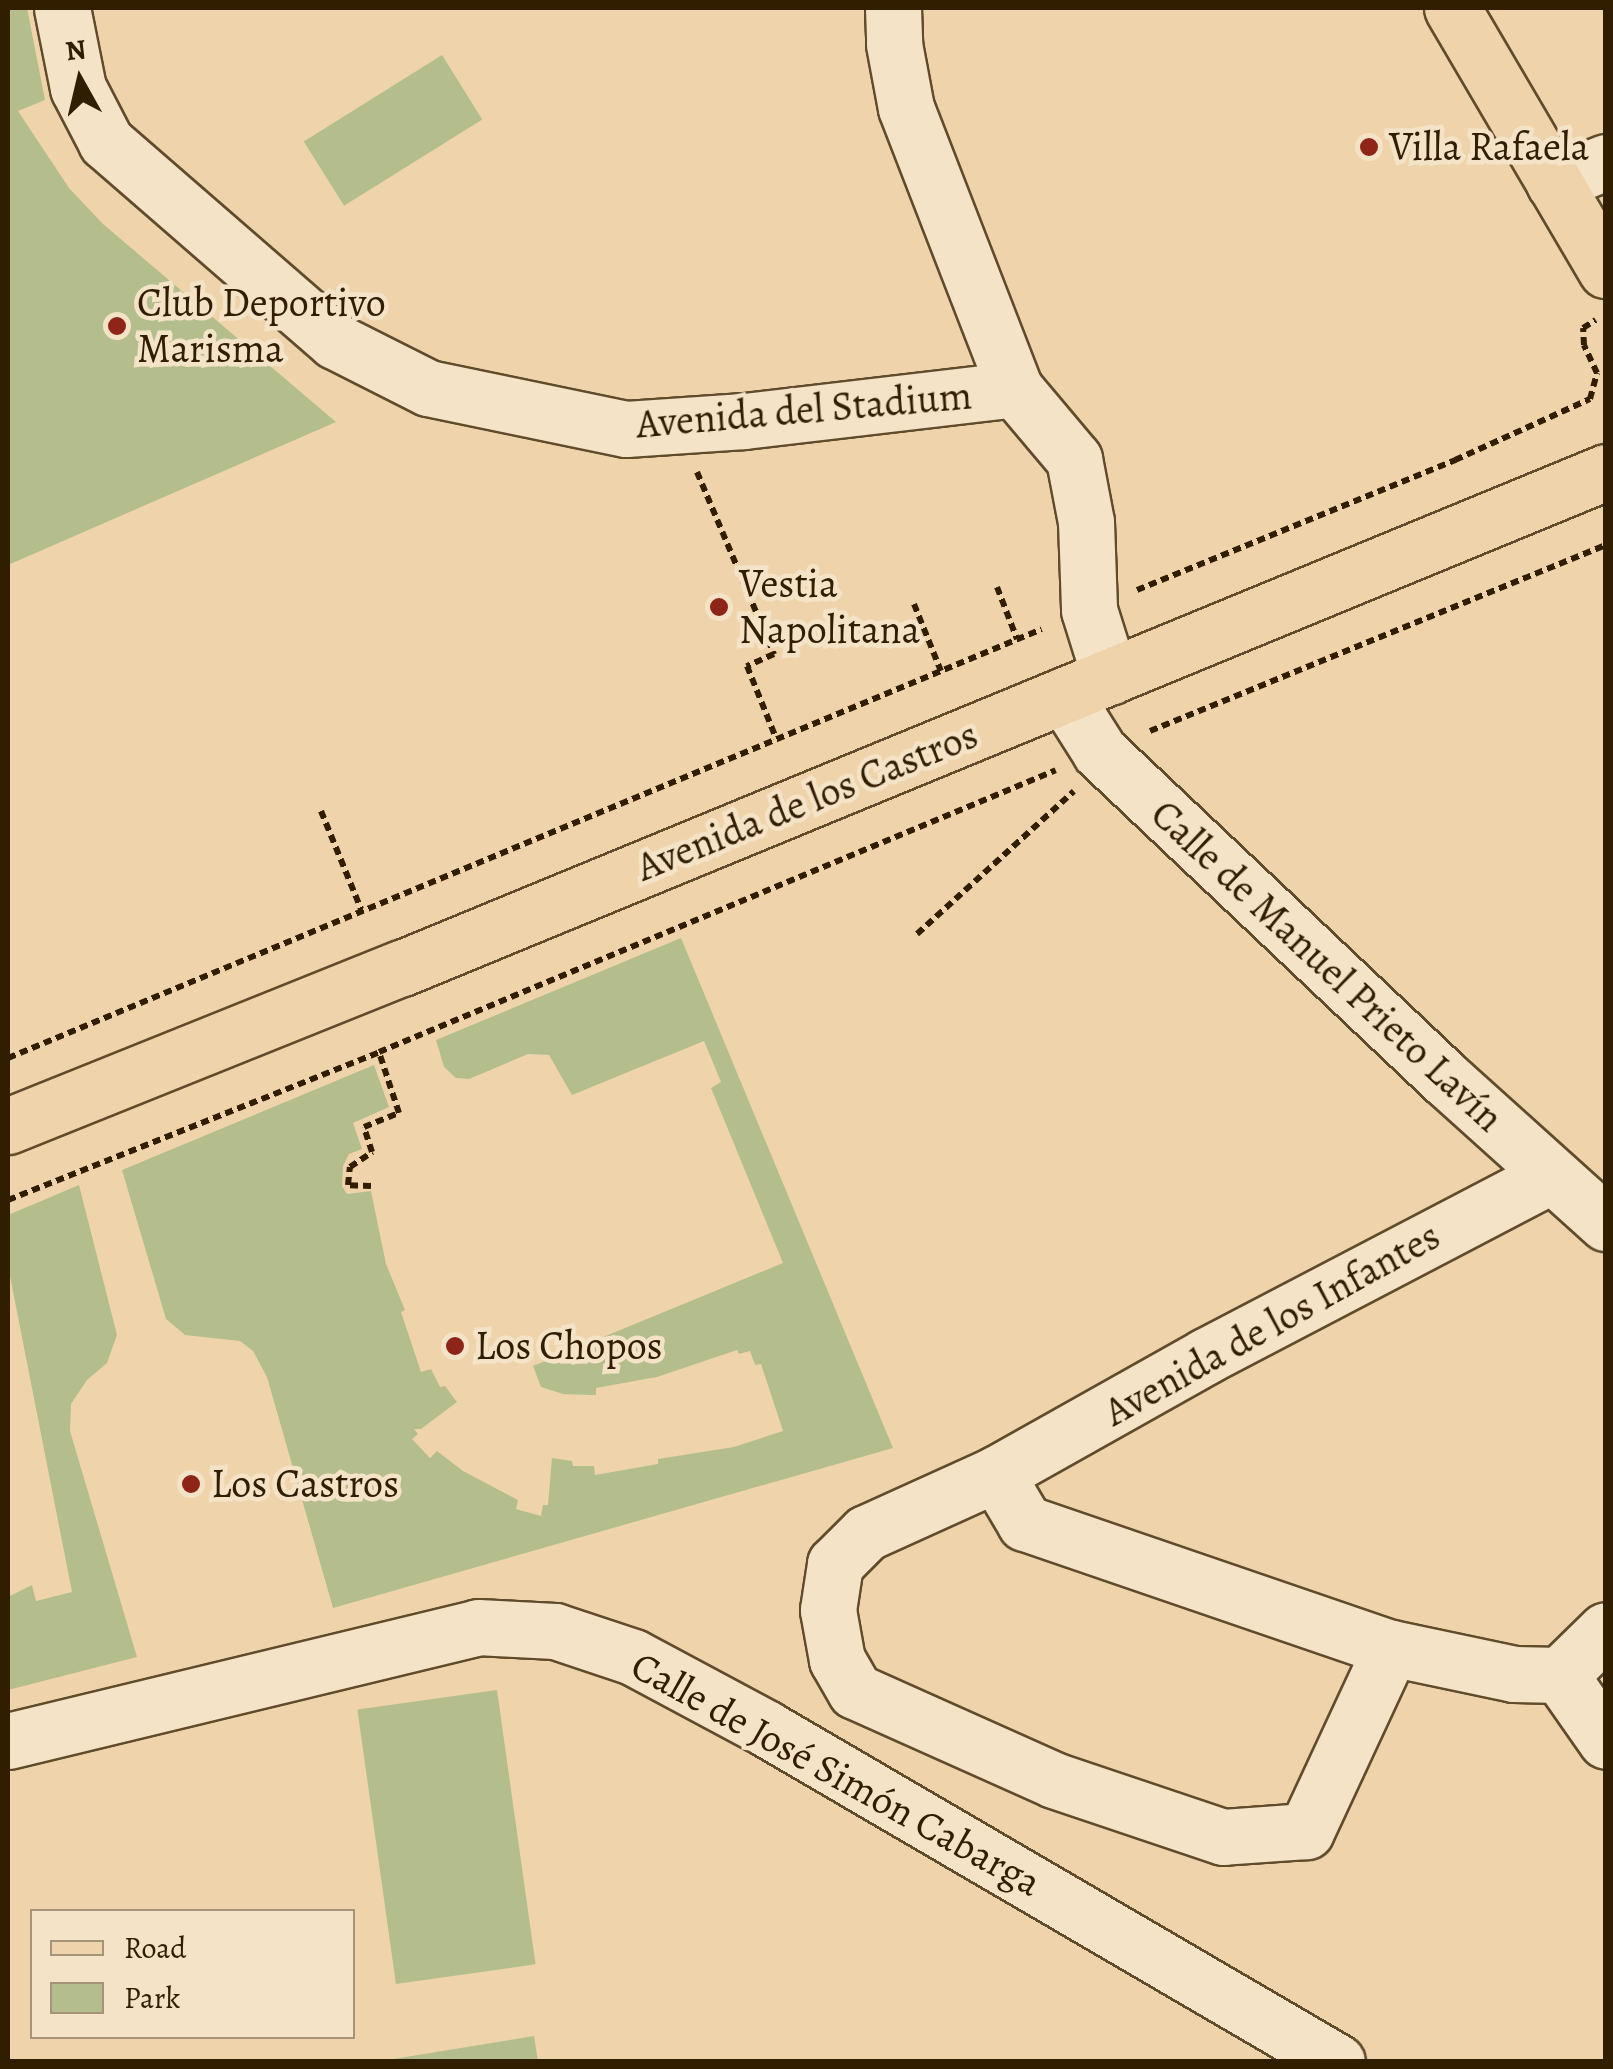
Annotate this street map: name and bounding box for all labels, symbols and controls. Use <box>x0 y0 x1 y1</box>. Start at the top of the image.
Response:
north arrow <box>30 30 130 130</box>
text: N <box>63 30 89 71</box>
place label: Villa Rafaela <box>1389 123 1589 171</box>
marker: Villa Rafaela <box>1358 136 1380 158</box>
place label: Club Deportivo Marisma <box>137 279 386 373</box>
marker: Club Deportivo Marisma <box>106 315 128 337</box>
street label: Avenida del Stadium <box>634 371 974 449</box>
place label: Vestia Napolitana <box>739 560 920 654</box>
marker: Vestia Napolitana <box>708 596 730 618</box>
street label: Avenida de los Castros <box>629 711 985 891</box>
street label: Calle de Manuel Prieto Lavín <box>1141 790 1513 1142</box>
street label: Avenida de los Infantes <box>1096 1212 1448 1436</box>
place label: Los Chopos <box>475 1322 663 1370</box>
marker: Los Chopos <box>444 1335 466 1357</box>
place label: Los Castros <box>211 1460 399 1508</box>
marker: Los Castros <box>180 1473 202 1495</box>
street label: Calle de José Simón Cabarga <box>623 1641 1049 1907</box>
legend <box>30 1909 355 2039</box>
text: Road <box>124 1928 186 1968</box>
text: Park <box>124 1978 180 2018</box>

